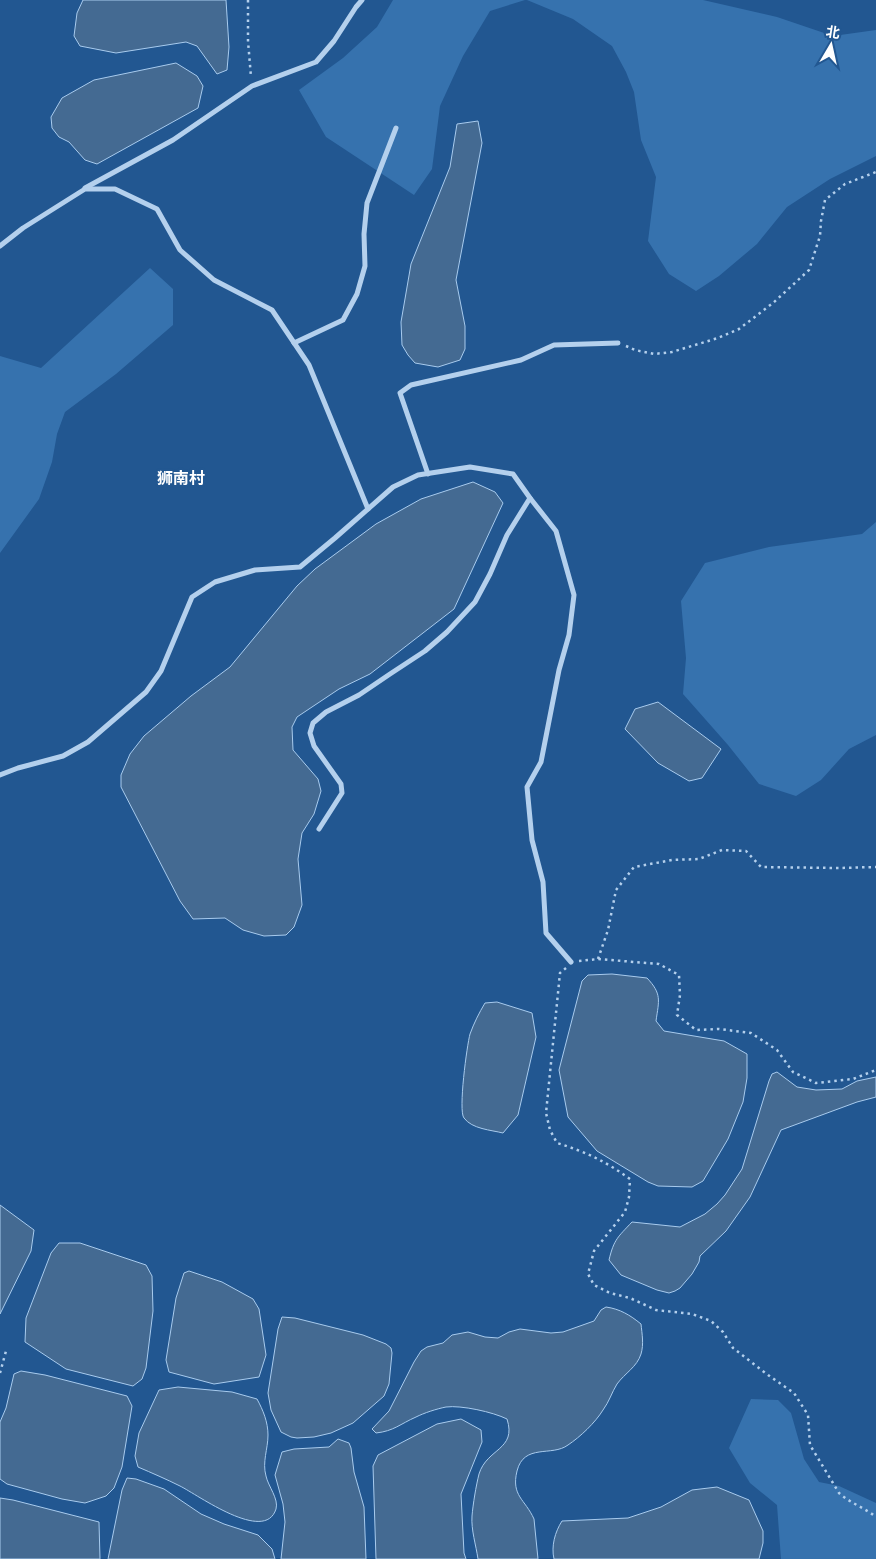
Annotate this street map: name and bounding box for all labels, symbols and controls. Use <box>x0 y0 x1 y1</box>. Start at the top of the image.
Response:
north arrow <box>806 20 856 70</box>
text: 北 <box>825 20 842 43</box>
district label: 狮南村 <box>157 466 205 490</box>

